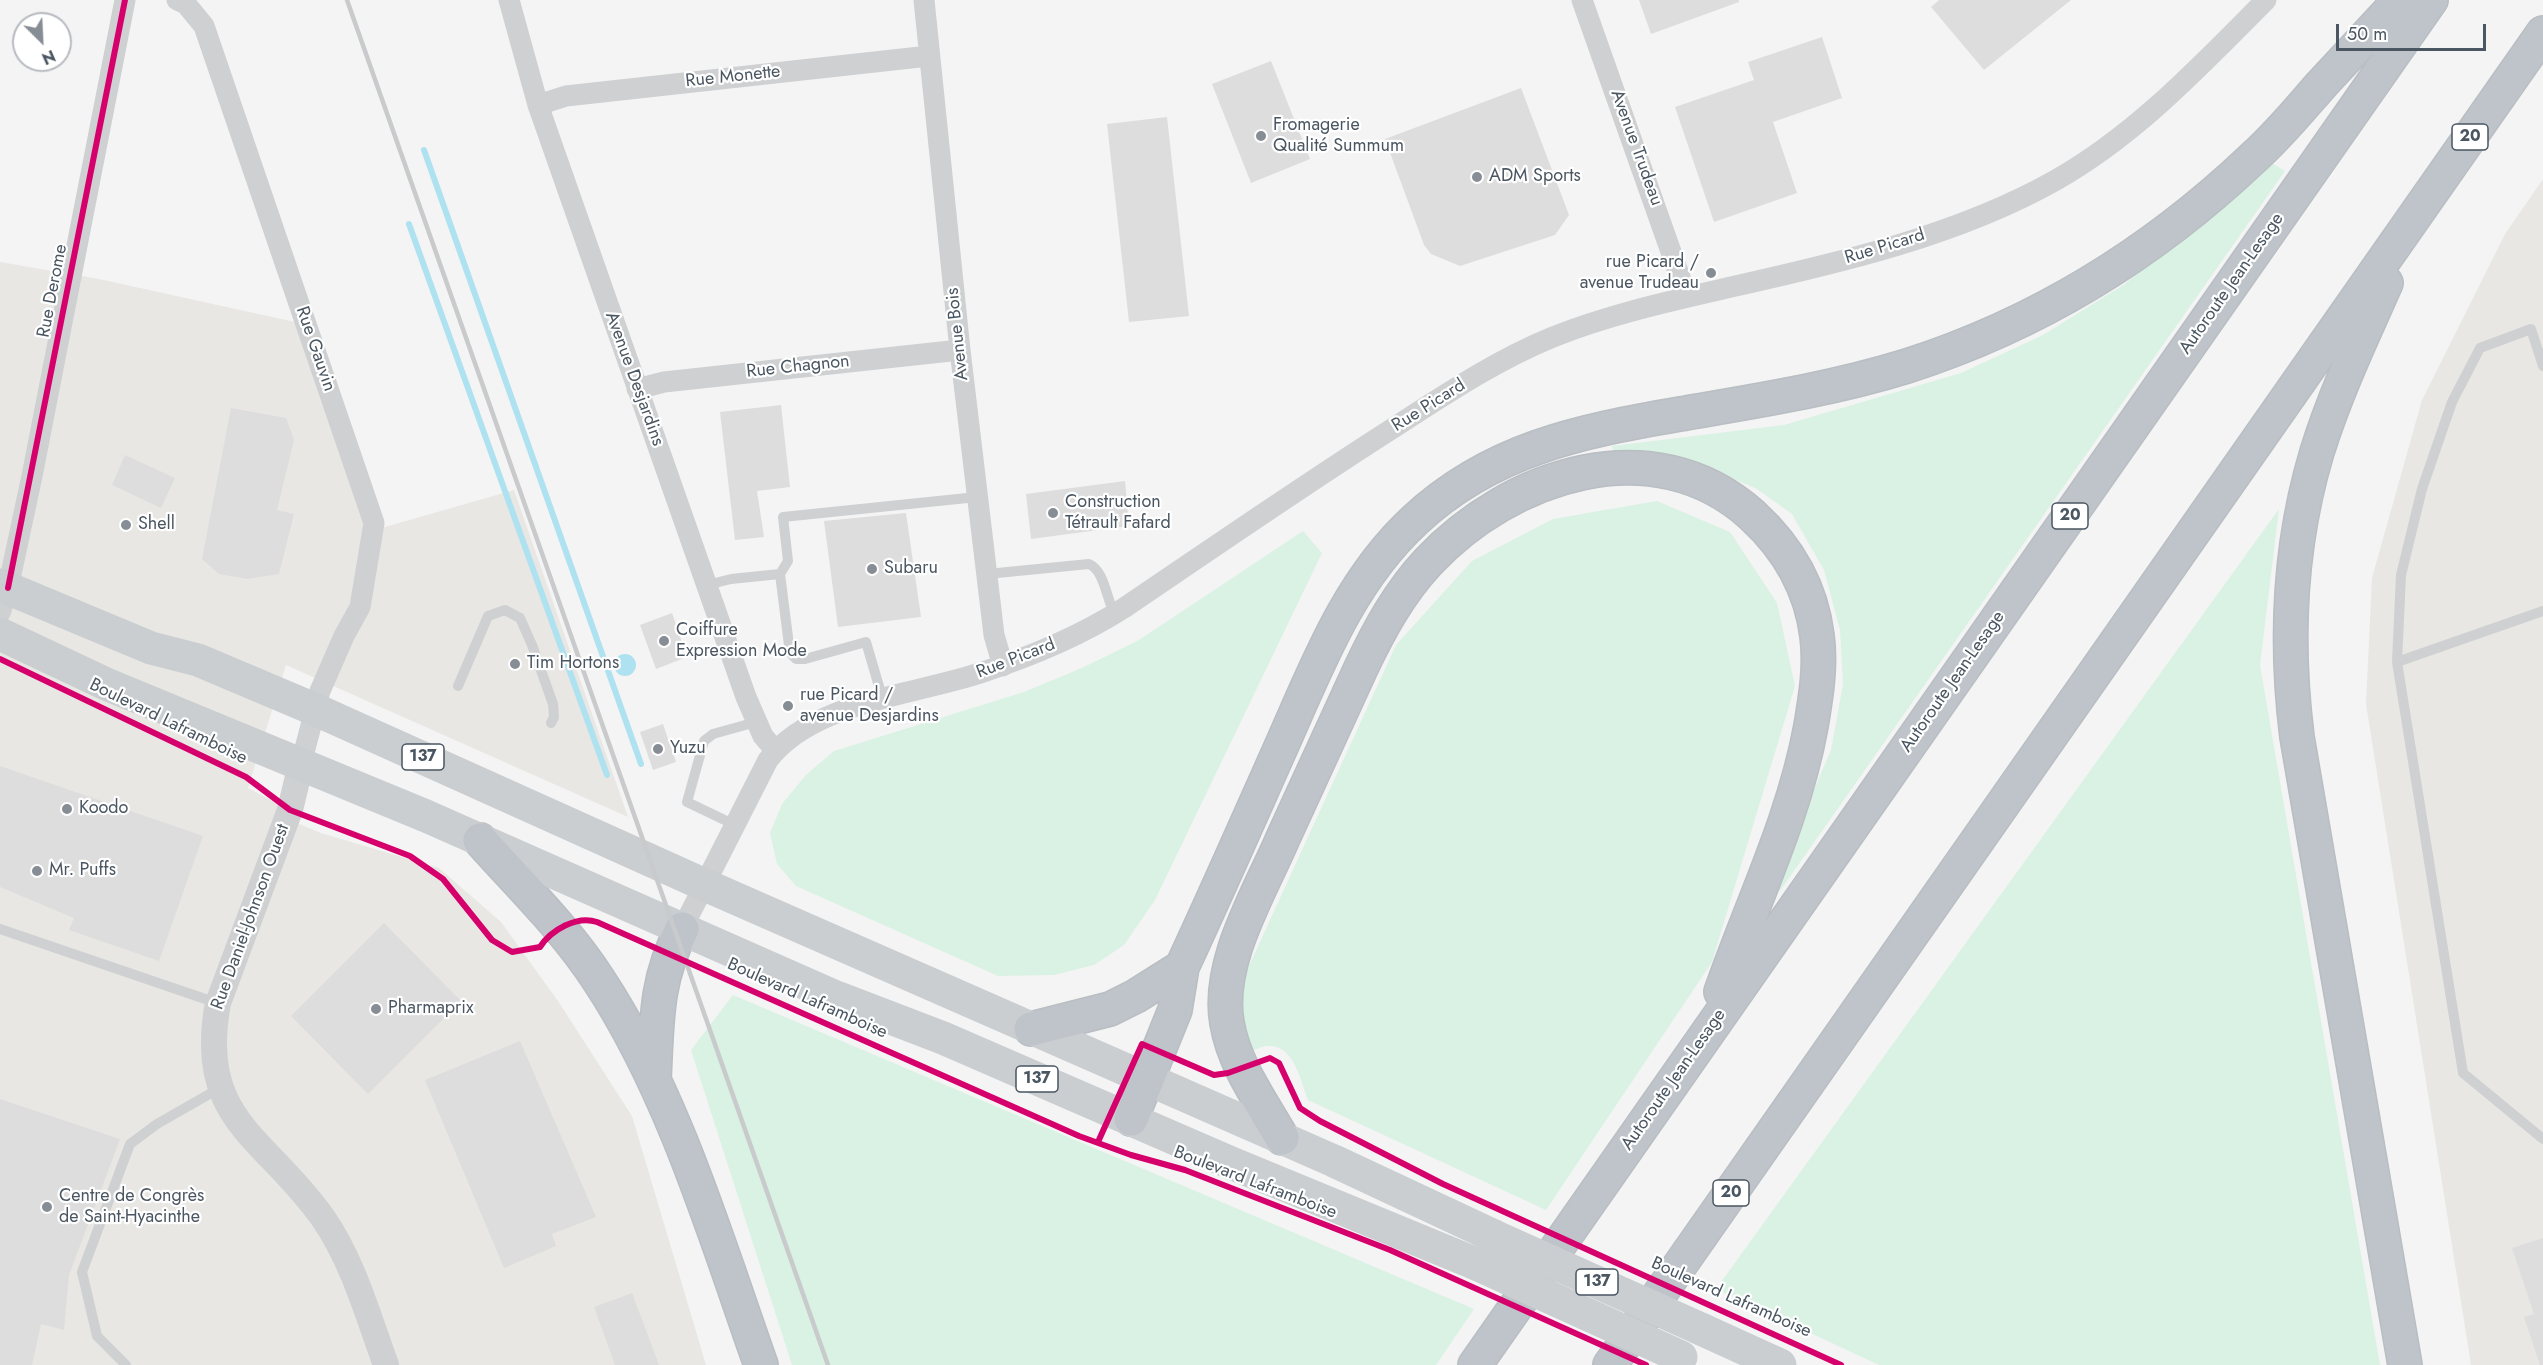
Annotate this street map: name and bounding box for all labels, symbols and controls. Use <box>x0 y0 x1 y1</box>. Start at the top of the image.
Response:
north arrow <box>12 12 72 72</box>
scale bar <box>2339 12 2489 50</box>
text: 50 m <box>2347 21 2387 47</box>
text: N <box>38 44 59 70</box>
street label: Rue Monette <box>685 61 781 93</box>
street label: Avenue Trudeau <box>1605 87 1667 209</box>
place label: Fromagerie Qualité Summum <box>1273 115 1404 158</box>
road number: 20 <box>2452 124 2488 150</box>
marker: Fromagerie Qualité Summum <box>1254 129 1268 143</box>
place label: ADM Sports <box>1489 166 1581 188</box>
marker: ADM Sports <box>1470 170 1484 184</box>
street label: Autoroute Jean-Lesage <box>2175 209 2289 359</box>
street label: Rue Picard <box>1842 225 1928 269</box>
street label: Rue Derome <box>33 242 73 340</box>
place label: rue Picard / avenue Trudeau <box>1580 252 1699 294</box>
marker: rue Picard / avenue Trudeau <box>1704 266 1718 280</box>
street label: Avenue Bois <box>942 286 974 382</box>
street label: Rue Gauvin <box>290 304 340 394</box>
street label: Avenue Desjardins <box>600 309 668 449</box>
street label: Rue Chagnon <box>745 351 851 383</box>
street label: Rue Picard <box>1388 375 1470 437</box>
place label: Construction Tétrault Fafard <box>1065 492 1171 534</box>
road number: 20 <box>2052 503 2088 529</box>
marker: Construction Tétrault Fafard <box>1046 506 1060 520</box>
place label: Shell <box>138 514 175 536</box>
marker: Shell <box>119 518 133 532</box>
place label: Subaru <box>884 558 938 580</box>
marker: Subaru <box>865 562 879 576</box>
street label: Autoroute Jean-Lesage <box>1896 607 2010 757</box>
place label: Coiffure Expression Mode <box>676 620 807 662</box>
marker: Coiffure Expression Mode <box>657 634 671 648</box>
street label: Rue Picard <box>974 634 1058 684</box>
place label: Tim Hortons <box>527 653 619 675</box>
marker: Tim Hortons <box>508 657 522 671</box>
street label: Boulevard Laframboise <box>86 674 250 770</box>
place label: rue Picard / avenue Desjardins <box>800 685 939 728</box>
marker: rue Picard / avenue Desjardins <box>781 699 795 713</box>
place label: Yuzu <box>670 738 706 760</box>
marker: Yuzu <box>651 742 665 756</box>
road number: 137 <box>402 744 444 770</box>
place label: Koodo <box>79 798 128 820</box>
marker: Koodo <box>60 802 74 816</box>
street label: Rue Daniel-Johnson Ouest <box>207 821 295 1013</box>
place label: Mr. Puffs <box>49 860 116 882</box>
marker: Mr. Puffs <box>30 864 44 878</box>
street label: Boulevard Laframboise <box>724 954 890 1044</box>
place label: Pharmaprix <box>388 998 474 1020</box>
marker: Pharmaprix <box>369 1002 383 1016</box>
street label: Autoroute Jean-Lesage <box>1617 1005 1731 1155</box>
road number: 137 <box>1016 1066 1058 1092</box>
street label: Boulevard Laframboise <box>1170 1142 1340 1224</box>
road number: 20 <box>1713 1180 1749 1206</box>
place label: Centre de Congrès de Saint-Hyacinthe <box>59 1186 204 1228</box>
marker: Centre de Congrès de Saint-Hyacinthe <box>40 1200 54 1214</box>
street label: Boulevard Laframboise <box>1648 1253 1814 1343</box>
road number: 137 <box>1576 1269 1618 1295</box>

